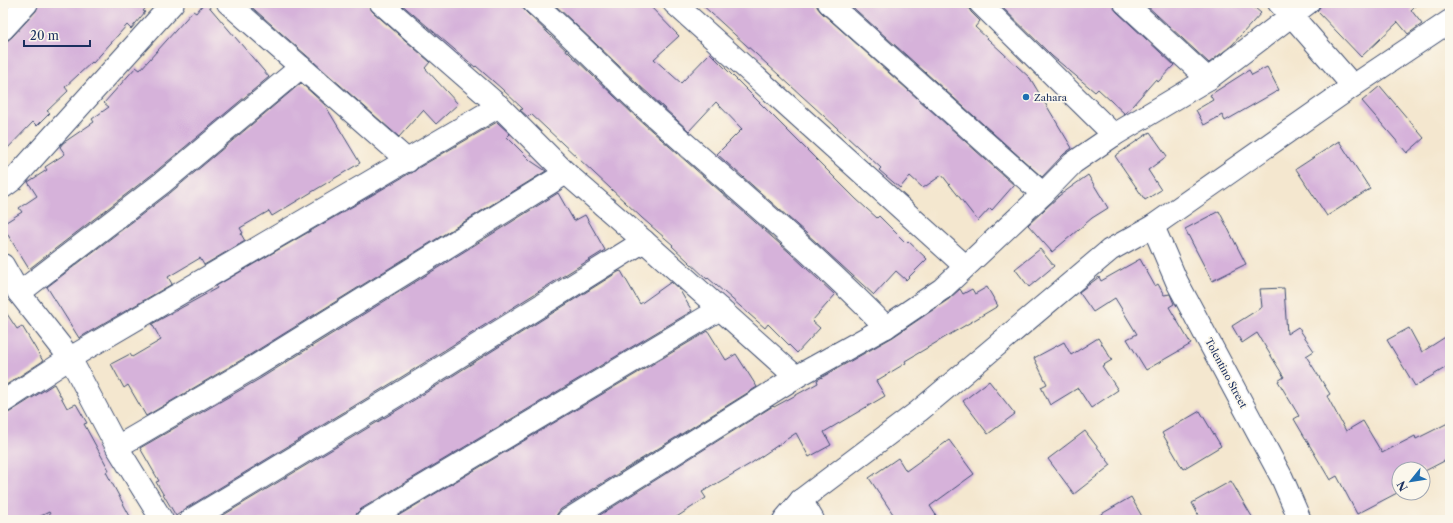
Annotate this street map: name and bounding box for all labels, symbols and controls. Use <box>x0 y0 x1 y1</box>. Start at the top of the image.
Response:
scale bar <box>24 22 90 48</box>
text: 20 m <box>30 28 59 43</box>
place label: Zahara <box>1034 91 1068 104</box>
marker: Zahara <box>1021 92 1031 102</box>
street label: Tolentino Street <box>1202 336 1250 411</box>
north arrow <box>1391 461 1431 501</box>
text: N <box>1394 478 1411 494</box>

